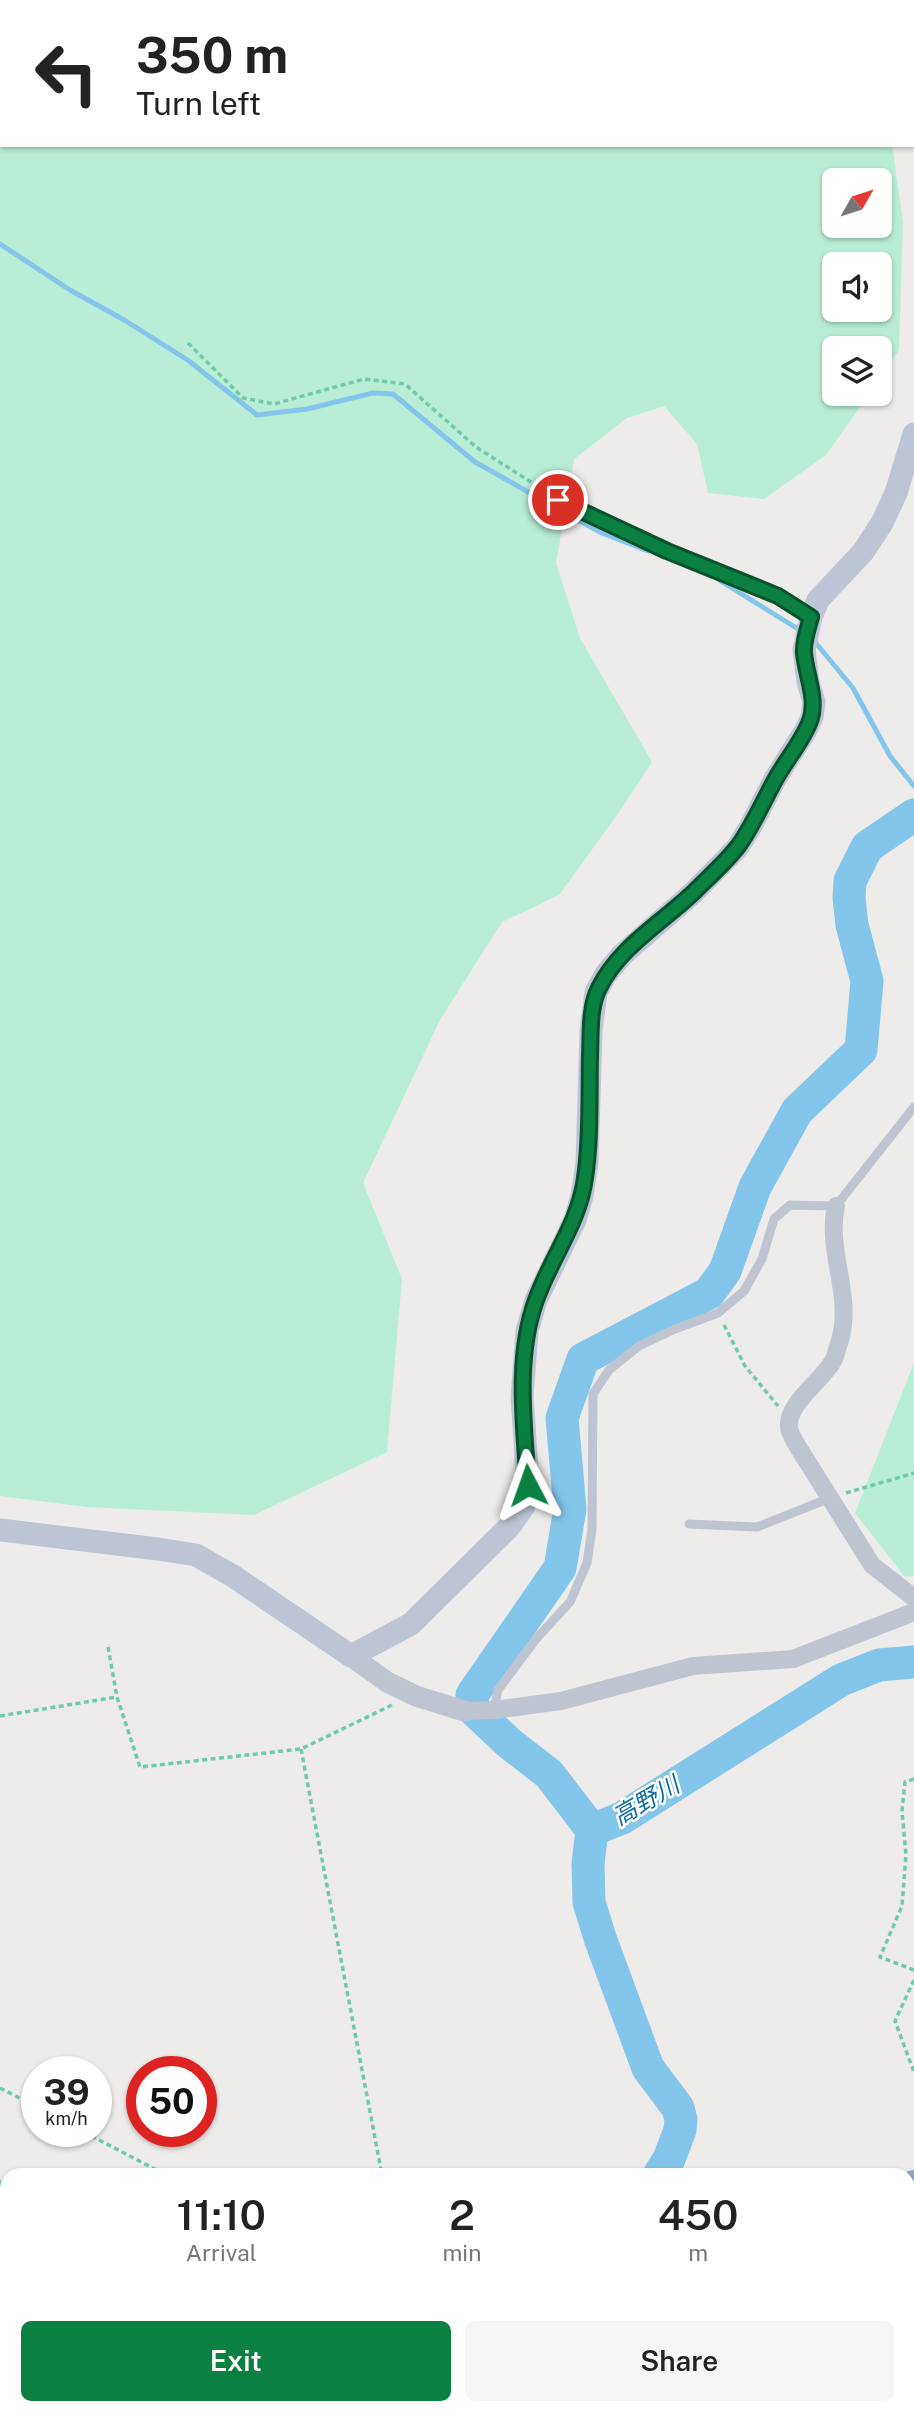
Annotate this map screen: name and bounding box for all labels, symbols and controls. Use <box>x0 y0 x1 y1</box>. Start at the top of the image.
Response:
text: 350 m <box>136 26 288 84</box>
icon: left <box>21 28 112 119</box>
text: Turn left <box>136 85 261 122</box>
north arrow <box>822 168 892 238</box>
map controls <box>822 168 892 406</box>
button: sound <box>822 252 892 322</box>
button: layers <box>822 336 892 406</box>
pin <box>528 470 588 530</box>
icon: arrive <box>539 481 577 519</box>
position arrow <box>491 1448 565 1522</box>
water label: 高野川 <box>607 1769 686 1830</box>
speed limit sign: 50 <box>126 2056 217 2147</box>
text: 39 <box>43 2072 90 2113</box>
text: km/h <box>45 2108 88 2129</box>
text: 11:10 <box>176 2190 266 2239</box>
text: 2 <box>449 2190 475 2239</box>
text: 450 <box>658 2190 739 2239</box>
text: Arrival <box>186 2239 257 2266</box>
text: min <box>442 2239 481 2266</box>
text: m <box>688 2239 708 2266</box>
button: Exit <box>21 2321 451 2401</box>
button: Share <box>465 2321 894 2401</box>

